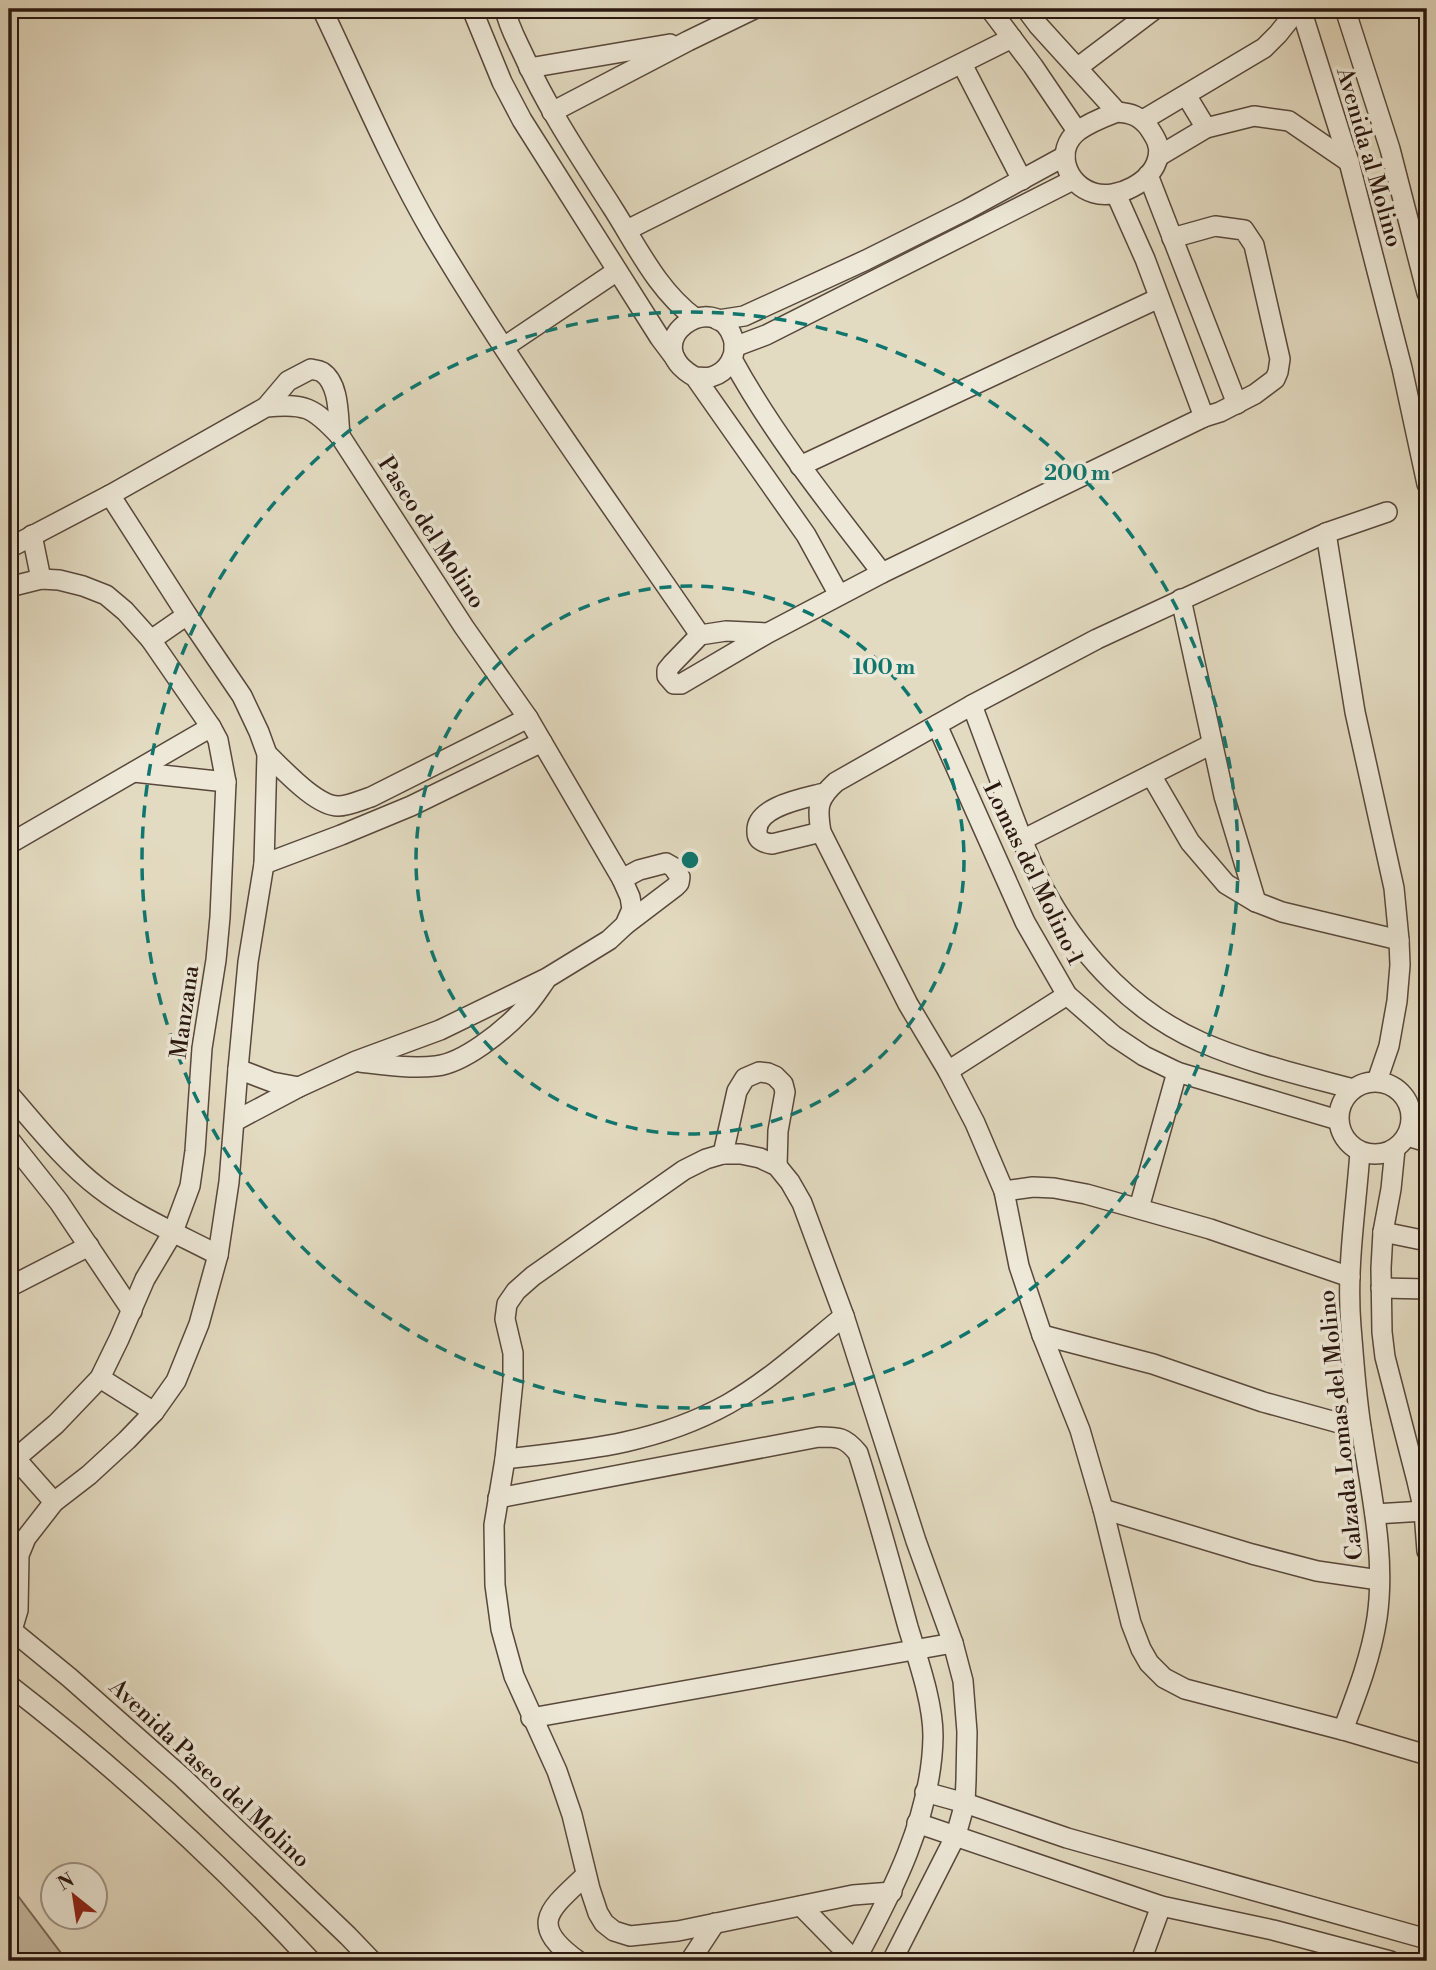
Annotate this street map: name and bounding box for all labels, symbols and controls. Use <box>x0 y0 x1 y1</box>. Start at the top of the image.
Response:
street label: Avenida al Molino <box>1330 63 1408 250</box>
street label: Paseo del Molino <box>371 451 491 614</box>
text: 200 m <box>1044 461 1110 487</box>
text: 100 m <box>853 655 915 681</box>
street label: Lomas del Molino 1 <box>977 777 1090 969</box>
centre of rings <box>678 848 702 872</box>
street label: Manzana <box>165 963 205 1060</box>
street label: Calzada Lomas del Molino <box>1313 1288 1369 1561</box>
street label: Avenida Paseo del Molino <box>102 1673 315 1874</box>
north arrow <box>38 1862 108 1932</box>
text: N <box>53 1868 79 1896</box>

